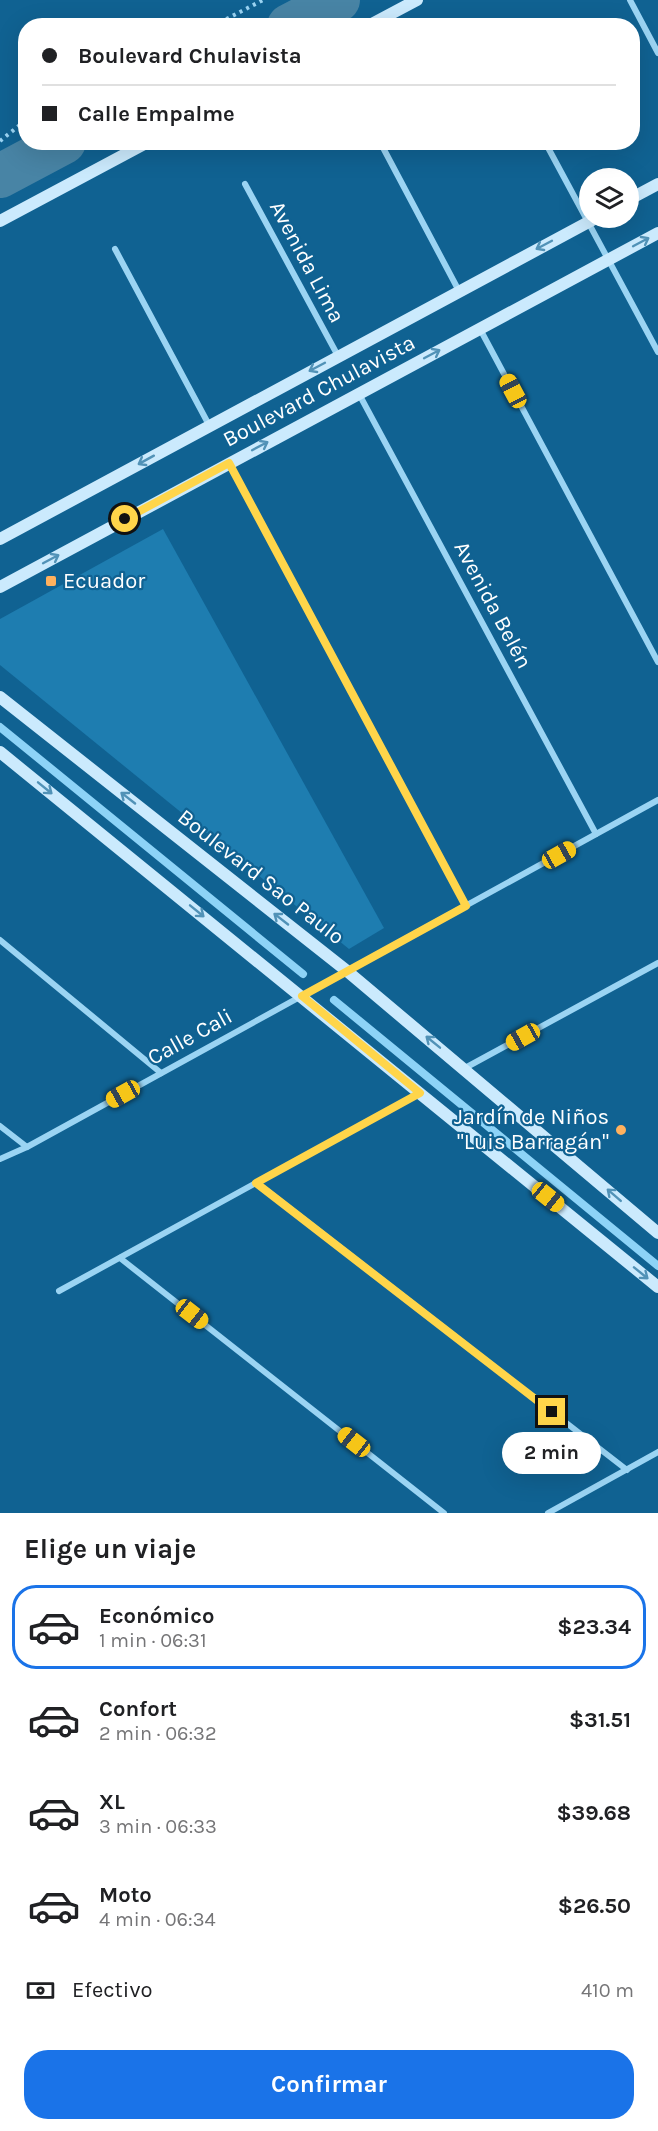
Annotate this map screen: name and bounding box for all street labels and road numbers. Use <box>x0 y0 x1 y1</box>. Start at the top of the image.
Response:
street label: Avenida Lima <box>264 197 350 327</box>
street label: Boulevard Chulavista <box>219 329 419 453</box>
street label: Avenida Belén <box>449 537 537 673</box>
street label: Boulevard Sao Paulo <box>172 804 350 950</box>
street label: Calle Cali <box>143 1003 237 1071</box>

